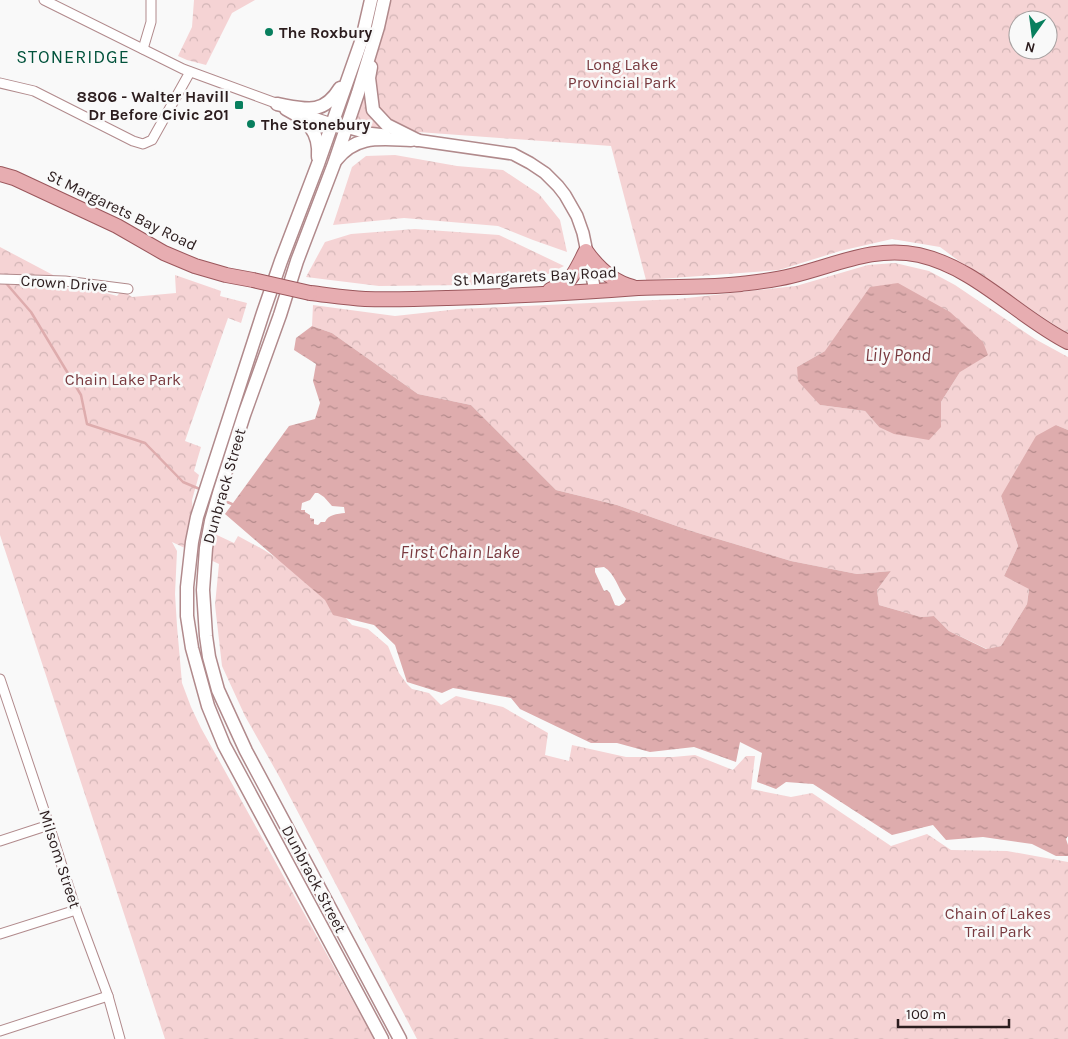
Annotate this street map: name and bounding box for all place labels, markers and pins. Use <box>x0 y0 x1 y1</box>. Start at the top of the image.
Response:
place label: The Roxbury <box>279 23 372 42</box>
marker: The Roxbury <box>263 26 275 38</box>
place label: 8806 - Walter Havill Dr Before Civic 201 <box>77 87 229 124</box>
marker: 8806 - Walter Havill Dr Before Civic 201 <box>233 99 245 111</box>
place label: The Stonebury <box>261 115 370 134</box>
marker: The Stonebury <box>245 118 257 130</box>

